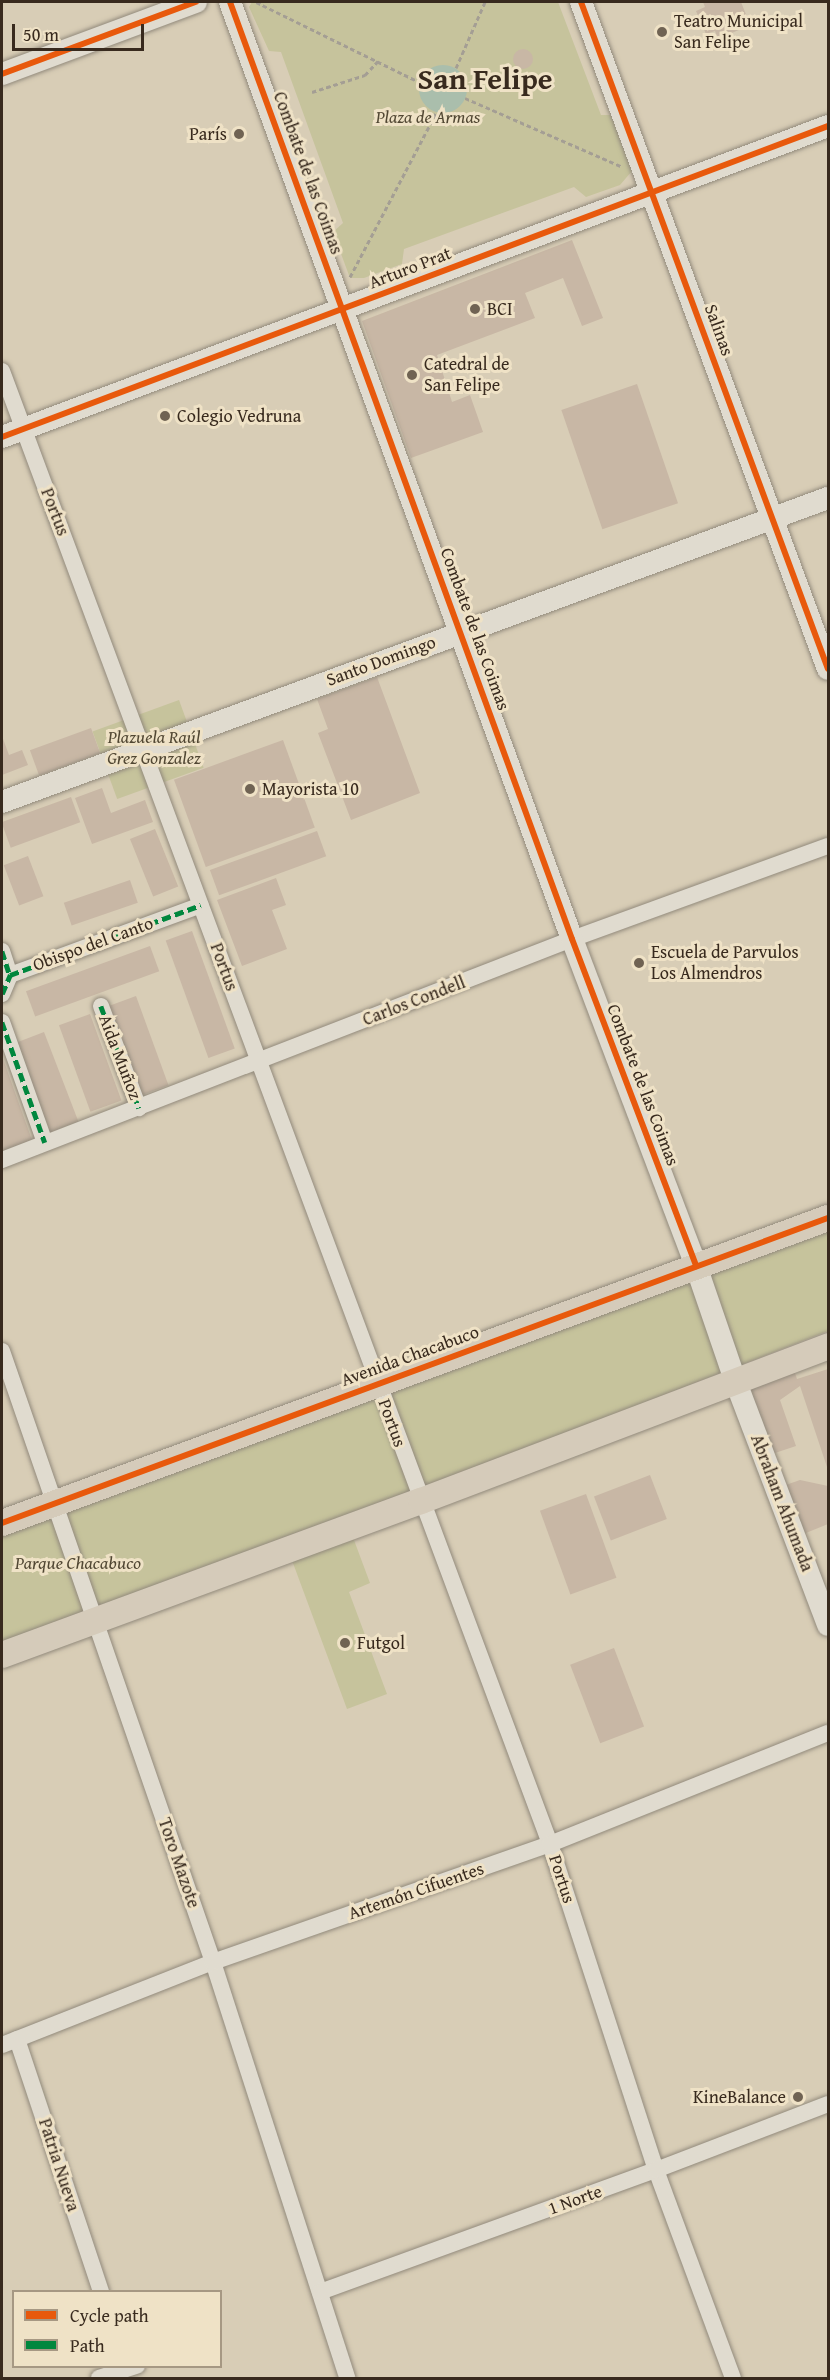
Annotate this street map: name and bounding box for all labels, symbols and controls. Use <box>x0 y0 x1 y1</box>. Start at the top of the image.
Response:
place label: Teatro Municipal San Felipe <box>674 11 803 54</box>
scale bar <box>15 12 147 50</box>
text: 50 m <box>23 21 59 48</box>
marker: Teatro Municipal San Felipe <box>655 25 669 39</box>
district label: San Felipe <box>418 60 552 96</box>
street label: Combate de las Coimas <box>269 89 347 257</box>
park label: Plaza de Armas <box>376 106 480 128</box>
place label: París <box>189 123 227 145</box>
marker: París <box>232 127 246 141</box>
street label: Arturo Prat <box>366 242 454 294</box>
place label: BCI <box>487 298 513 320</box>
street label: Salinas <box>700 301 738 359</box>
marker: BCI <box>468 302 482 316</box>
place label: Catedral de San Felipe <box>424 354 510 397</box>
marker: Catedral de San Felipe <box>405 368 419 382</box>
place label: Colegio Vedruna <box>177 405 301 427</box>
marker: Colegio Vedruna <box>158 409 172 423</box>
street label: Portus <box>36 485 74 539</box>
street label: Combate de las Coimas <box>436 545 514 713</box>
street label: Santo Domingo <box>323 631 439 691</box>
park label: Plazuela Raúl Grez Gonzalez <box>107 727 201 770</box>
place label: Mayorista 10 <box>262 778 359 800</box>
marker: Mayorista 10 <box>243 782 257 796</box>
street label: Obispo del Canto <box>30 912 156 976</box>
street label: Portus <box>205 940 243 994</box>
place label: Escuela de Parvulos Los Almendros <box>651 942 799 984</box>
marker: Escuela de Parvulos Los Almendros <box>632 956 646 970</box>
street label: Carlos Condell <box>360 972 468 1030</box>
street label: Combate de las Coimas <box>602 1001 684 1169</box>
street label: Aida Muñoz <box>94 1011 146 1103</box>
street label: Avenida Chacabuco <box>338 1321 482 1391</box>
street label: Portus <box>373 1396 411 1450</box>
street label: Abraham Ahumada <box>746 1431 818 1575</box>
park label: Parque Chacabuco <box>15 1552 141 1574</box>
place label: Futgol <box>357 1632 405 1654</box>
marker: Futgol <box>338 1636 352 1650</box>
street label: Toro Mazote <box>153 1815 205 1911</box>
street label: Portus <box>544 1852 580 1906</box>
street label: Artemón Cifuentes <box>345 1858 487 1924</box>
place label: KineBalance <box>693 2086 786 2108</box>
marker: KineBalance <box>791 2090 805 2104</box>
street label: Patria Nueva <box>34 2116 84 2214</box>
street label: 1 Norte <box>545 2180 605 2220</box>
legend <box>12 2290 222 2368</box>
text: Cycle path <box>70 2302 149 2329</box>
text: Path <box>70 2332 105 2359</box>

